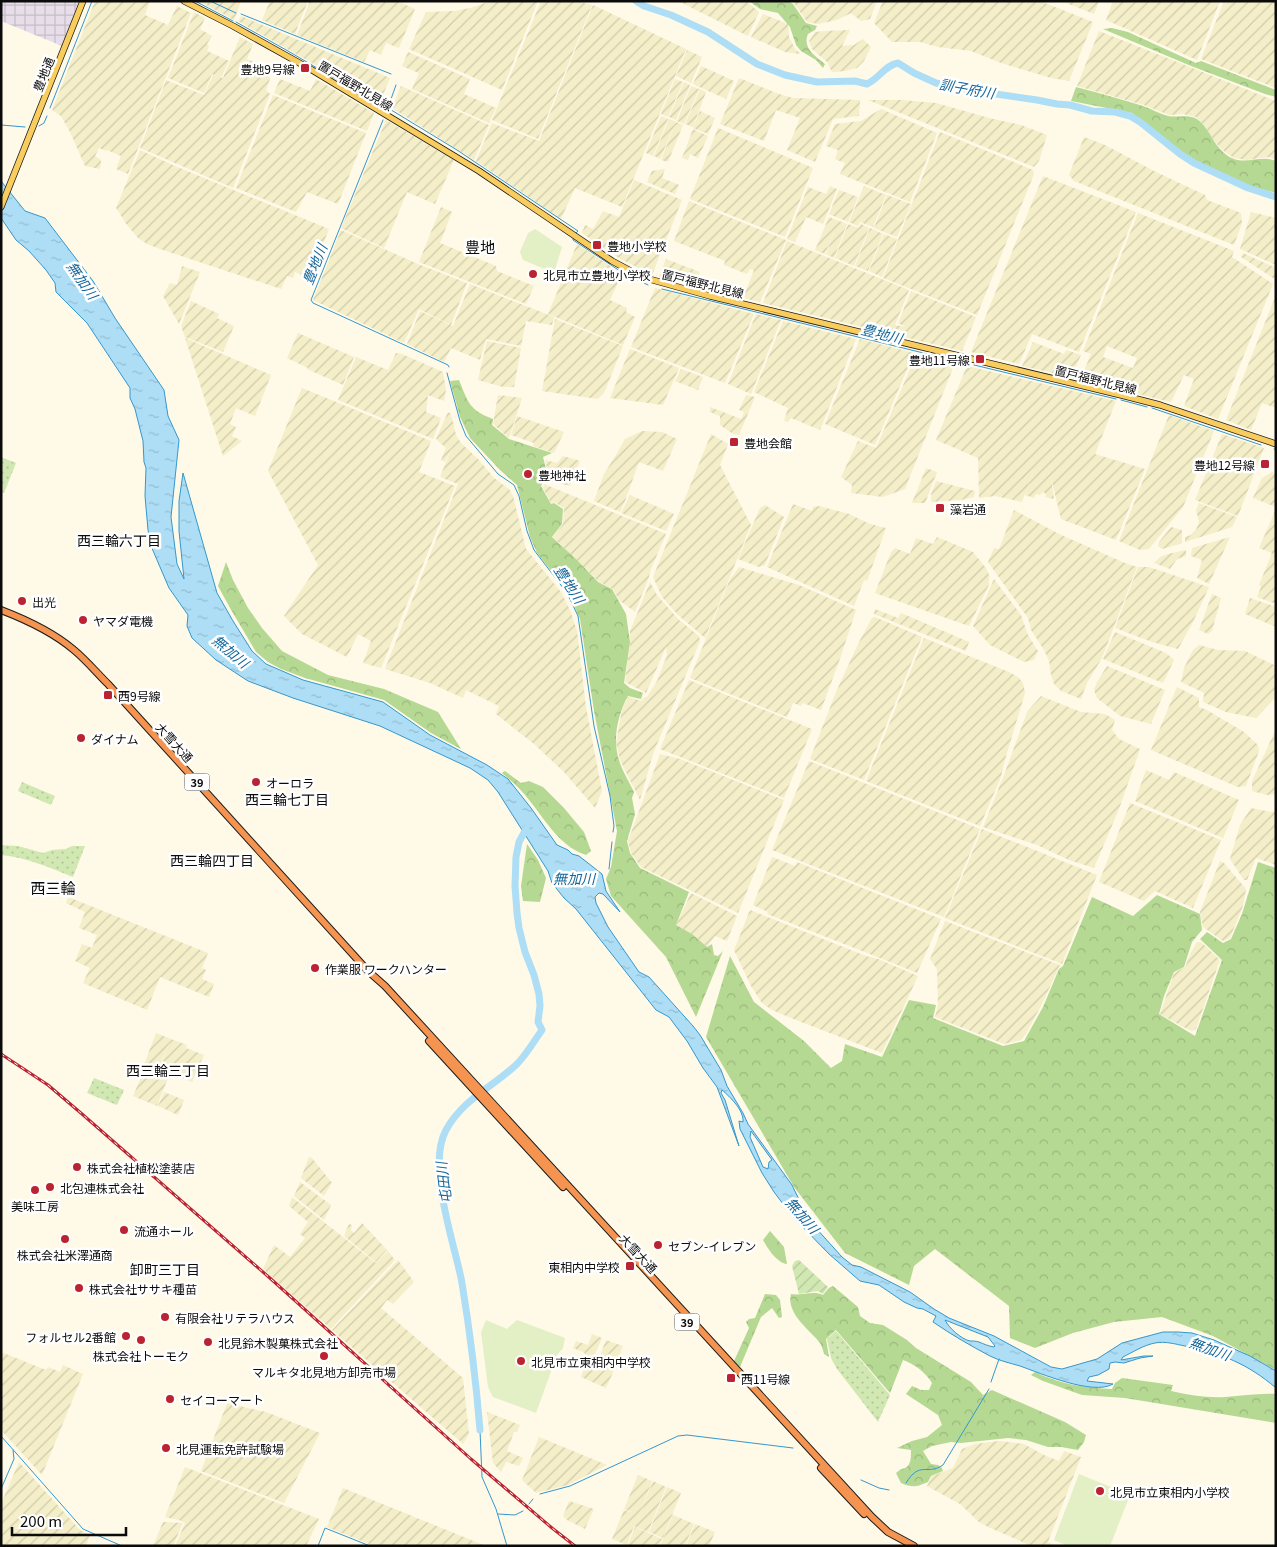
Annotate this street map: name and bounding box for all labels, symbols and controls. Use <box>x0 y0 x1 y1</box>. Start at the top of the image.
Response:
street label: 豊地通 <box>28 54 58 94</box>
street label: 置戸福野北見線 <box>316 56 396 114</box>
place label: 豊地9号線 <box>240 60 295 77</box>
marker: 豊地9号線 <box>299 62 311 74</box>
water label: 訓子府川 <box>938 73 998 103</box>
district label: 豊地 <box>465 236 495 257</box>
place label: 豊地小学校 <box>607 237 667 254</box>
water label: 豊地川 <box>297 239 332 287</box>
marker: 豊地小学校 <box>591 239 603 251</box>
water label: 無加川 <box>63 257 104 305</box>
street label: 置戸福野北見線 <box>660 265 746 301</box>
place label: 北見市立豊地小学校 <box>543 266 651 283</box>
marker: 北見市立豊地小学校 <box>527 268 539 280</box>
water label: 豊地川 <box>859 318 907 348</box>
place label: 豊地11号線 <box>909 351 970 368</box>
marker: 豊地11号線 <box>974 353 986 365</box>
street label: 置戸福野北見線 <box>1053 361 1139 397</box>
place label: 豊地会館 <box>744 434 792 451</box>
marker: 豊地会館 <box>728 436 740 448</box>
place label: 豊地12号線 <box>1194 456 1255 473</box>
marker: 豊地12号線 <box>1259 458 1271 470</box>
place label: 豊地神社 <box>538 466 586 483</box>
marker: 豊地神社 <box>522 468 534 480</box>
place label: 藻岩通 <box>950 500 986 517</box>
marker: 藻岩通 <box>934 502 946 514</box>
district label: 西三輪六丁目 <box>77 530 161 550</box>
water label: 豊地川 <box>550 561 591 609</box>
place label: 出光 <box>32 593 56 610</box>
marker: 出光 <box>16 595 28 607</box>
place label: ヤマダ電機 <box>93 612 153 629</box>
marker: ヤマダ電機 <box>77 614 89 626</box>
water label: 無加川 <box>208 630 255 673</box>
place label: 西9号線 <box>118 687 161 704</box>
marker: 西9号線 <box>102 689 114 701</box>
street label: 大雪大通 <box>153 718 197 766</box>
place label: ダイナム <box>91 730 138 747</box>
marker: ダイナム <box>75 732 87 744</box>
road number: 39 <box>184 774 210 790</box>
place label: オーロラ <box>266 774 314 791</box>
marker: オーロラ <box>250 776 262 788</box>
district label: 西三輪七丁目 <box>245 789 329 809</box>
district label: 西三輪四丁目 <box>170 850 254 870</box>
water label: 無加川 <box>553 868 597 888</box>
district label: 西三輪 <box>30 877 76 898</box>
place label: 作業服 ワークハンター <box>325 960 447 977</box>
marker: 作業服 ワークハンター <box>309 962 321 974</box>
district label: 西三輪三丁目 <box>126 1060 210 1080</box>
place label: 株式会社植松塗装店 <box>87 1159 195 1176</box>
water label: 屯田川 <box>430 1159 455 1205</box>
marker: 株式会社植松塗装店 <box>71 1161 83 1173</box>
place label: 北包連株式会社 <box>60 1179 144 1196</box>
marker: 北包連株式会社 <box>44 1181 56 1193</box>
marker: 美味工房 <box>29 1184 41 1196</box>
water label: 無加川 <box>782 1193 826 1239</box>
place label: 美味工房 <box>11 1197 59 1214</box>
place label: 流通ホール <box>134 1222 194 1239</box>
marker: 流通ホール <box>118 1224 130 1236</box>
street label: 大雪大通 <box>616 1230 662 1276</box>
marker: 株式会社米澤通商 <box>59 1233 71 1245</box>
place label: セブン-イレブン <box>668 1237 756 1254</box>
marker: セブン-イレブン <box>652 1239 664 1251</box>
place label: 株式会社米澤通商 <box>17 1246 113 1263</box>
place label: 東相内中学校 <box>548 1258 620 1275</box>
district label: 卸町三丁目 <box>130 1259 200 1279</box>
marker: 東相内中学校 <box>624 1260 636 1272</box>
place label: 株式会社ササキ種苗 <box>89 1280 197 1297</box>
marker: 株式会社ササキ種苗 <box>73 1282 85 1294</box>
place label: 有限会社リテラハウス <box>175 1309 295 1326</box>
marker: 有限会社リテラハウス <box>159 1311 171 1323</box>
road number: 39 <box>674 1314 700 1330</box>
place label: フォルセル2番館 <box>25 1328 116 1345</box>
marker: フォルセル2番館 <box>120 1330 132 1342</box>
water label: 無加川 <box>1187 1331 1235 1365</box>
marker: 株式会社トーモク <box>135 1334 147 1346</box>
place label: 北見鈴木製菓株式会社 <box>218 1334 338 1351</box>
marker: 北見鈴木製菓株式会社 <box>202 1336 214 1348</box>
place label: 株式会社トーモク <box>93 1347 189 1364</box>
marker: マルキタ北見地方卸売市場 <box>318 1350 330 1362</box>
place label: 北見市立東相内中学校 <box>531 1353 651 1370</box>
marker: 北見市立東相内中学校 <box>515 1355 527 1367</box>
place label: マルキタ北見地方卸売市場 <box>252 1363 396 1380</box>
place label: 西11号線 <box>741 1370 790 1387</box>
marker: 西11号線 <box>725 1372 737 1384</box>
place label: セイコーマート <box>180 1391 264 1408</box>
marker: セイコーマート <box>164 1393 176 1405</box>
place label: 北見運転免許試験場 <box>176 1440 284 1457</box>
marker: 北見運転免許試験場 <box>160 1442 172 1454</box>
place label: 北見市立東相内小学校 <box>1110 1483 1230 1500</box>
marker: 北見市立東相内小学校 <box>1094 1485 1106 1497</box>
scale bar <box>12 1504 126 1536</box>
text: 200 m <box>20 1510 62 1531</box>

